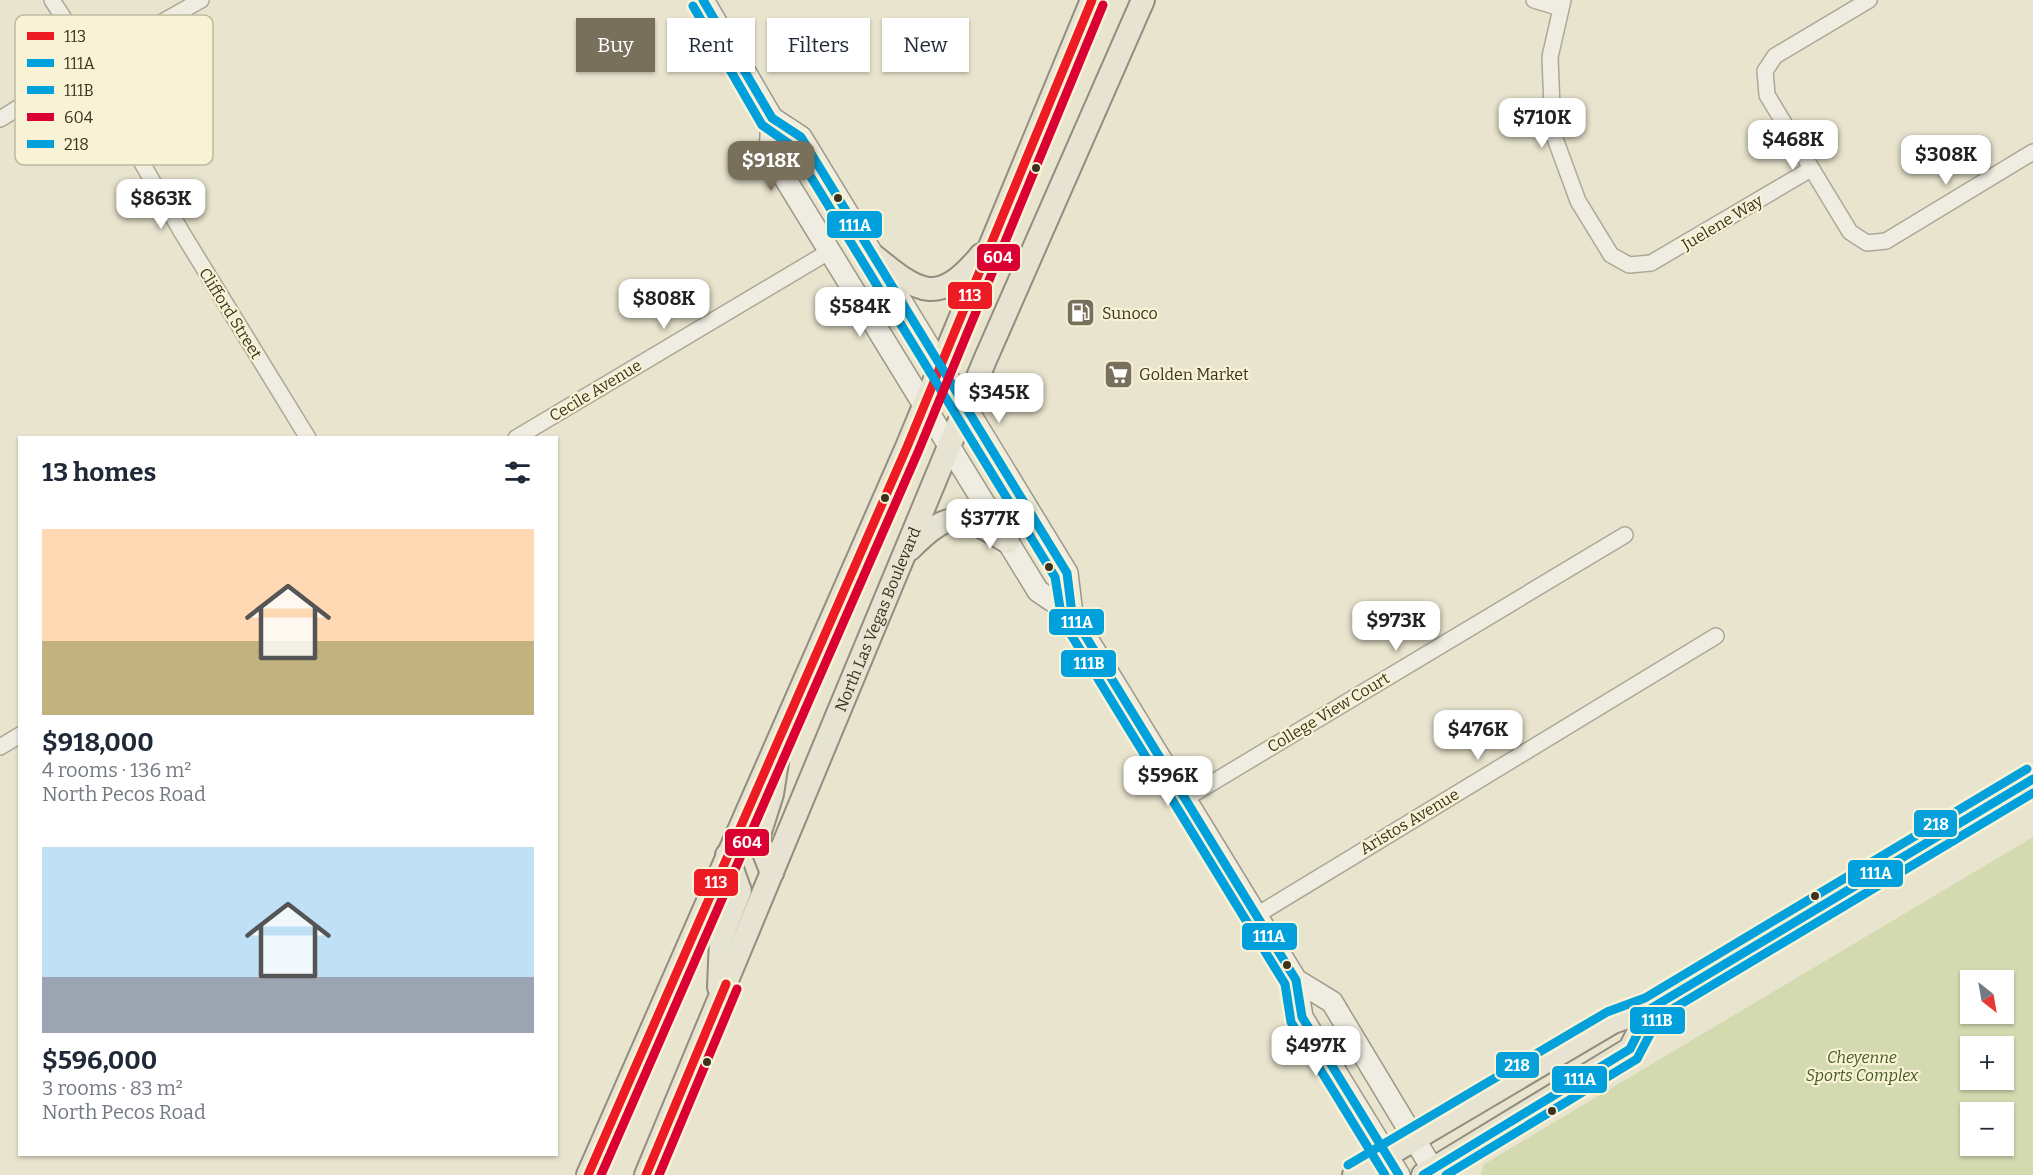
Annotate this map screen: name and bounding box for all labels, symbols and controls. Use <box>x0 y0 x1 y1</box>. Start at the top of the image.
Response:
legend <box>15 15 213 165</box>
chip: Buy <box>576 18 655 72</box>
chip: Rent <box>667 18 755 72</box>
chip: Filters <box>767 18 870 72</box>
chip: New <box>882 18 969 72</box>
text: 113 <box>64 27 86 46</box>
text: 111A <box>64 54 95 73</box>
text: 111B <box>64 81 94 100</box>
pin: $710K <box>1500 98 1584 149</box>
text: $710K <box>1513 105 1571 129</box>
text: 604 <box>64 108 94 127</box>
pin: $468K <box>1751 120 1835 171</box>
text: $468K <box>1762 127 1824 151</box>
text: 218 <box>64 135 89 154</box>
pin: $308K <box>1904 135 1988 186</box>
pin: $918K <box>729 141 813 192</box>
text: $308K <box>1915 142 1977 166</box>
text: $918K <box>742 148 800 172</box>
unlabelled marker <box>1030 162 1042 174</box>
pin: $863K <box>119 179 203 230</box>
text: $863K <box>130 186 192 210</box>
street label: Juelene Way <box>1678 191 1767 255</box>
unlabelled marker <box>832 192 844 204</box>
line badge: 111A <box>826 210 883 239</box>
text: 111A <box>839 216 872 235</box>
line badge: 604 <box>976 243 1021 272</box>
text: 604 <box>983 248 1013 267</box>
street label: Clifford Street <box>195 264 266 362</box>
pin: $808K <box>622 279 706 330</box>
line badge: 113 <box>947 281 993 310</box>
text: $808K <box>633 286 695 310</box>
text: 113 <box>958 286 982 305</box>
pin: $584K <box>818 287 902 338</box>
text: $584K <box>829 294 891 318</box>
fuel station icon: Sunoco <box>1065 297 1097 329</box>
place label: Sunoco <box>1102 304 1158 323</box>
street label: Cecile Avenue <box>546 355 645 425</box>
supermarket icon: Golden Market <box>1102 358 1134 390</box>
place label: Golden Market <box>1139 365 1249 384</box>
pin: $345K <box>957 373 1041 424</box>
text: $345K <box>968 380 1030 404</box>
icon: filters <box>501 456 534 489</box>
text: 13 homes <box>42 457 156 488</box>
unlabelled marker <box>879 492 891 504</box>
pin: $377K <box>948 499 1032 550</box>
text: $377K <box>960 506 1020 530</box>
street label: North Las Vegas Boulevard <box>831 524 925 715</box>
unlabelled marker <box>1043 561 1055 573</box>
icon: home <box>234 568 342 676</box>
pin: $973K <box>1354 601 1438 652</box>
line badge: 111A <box>1048 608 1105 636</box>
text: $973K <box>1366 608 1426 632</box>
text: 111A <box>1061 613 1094 632</box>
line badge: 111B <box>1060 649 1117 678</box>
text: 111B <box>1073 654 1105 673</box>
street label: College View Court <box>1264 668 1393 756</box>
pin: $476K <box>1436 710 1520 761</box>
text: $476K <box>1448 717 1508 741</box>
text: $918,000 <box>42 727 154 758</box>
pin: $596K <box>1126 756 1210 807</box>
text: 4 rooms · 136 m² <box>42 758 191 782</box>
text: $596K <box>1138 763 1198 787</box>
text: North Pecos Road <box>42 782 206 806</box>
street label: Aristos Avenue <box>1356 784 1462 858</box>
line badge: 218 <box>1913 809 1958 838</box>
text: 218 <box>1923 815 1949 834</box>
line badge: 604 <box>724 828 770 857</box>
text: 604 <box>732 833 762 852</box>
line badge: 111A <box>1847 859 1904 888</box>
text: 111A <box>1860 864 1893 883</box>
line badge: 113 <box>693 868 739 897</box>
text: 113 <box>704 873 728 892</box>
icon: home <box>234 886 342 994</box>
unlabelled marker <box>1809 890 1821 902</box>
line badge: 111A <box>1241 922 1298 951</box>
text: 111A <box>1253 927 1286 946</box>
unlabelled marker <box>1281 959 1293 971</box>
north arrow <box>1960 970 2014 1024</box>
map controls <box>1960 970 2014 1156</box>
line badge: 111B <box>1629 1006 1686 1035</box>
text: 111B <box>1641 1011 1673 1030</box>
pin: $497K <box>1274 1026 1358 1077</box>
text: $497K <box>1286 1033 1346 1057</box>
button: + <box>1960 1036 2014 1090</box>
text: $596,000 <box>42 1045 157 1076</box>
park label: Cheyenne Sports Complex <box>1806 1048 1919 1085</box>
line badge: 218 <box>1495 1051 1540 1079</box>
unlabelled marker <box>701 1056 713 1068</box>
text: 218 <box>1504 1056 1530 1075</box>
line badge: 111A <box>1551 1065 1608 1094</box>
text: 111A <box>1564 1070 1597 1089</box>
text: 3 rooms · 83 m² <box>42 1076 183 1100</box>
text: North Pecos Road <box>42 1100 206 1124</box>
button: − <box>1960 1102 2014 1156</box>
unlabelled marker <box>1546 1105 1558 1117</box>

